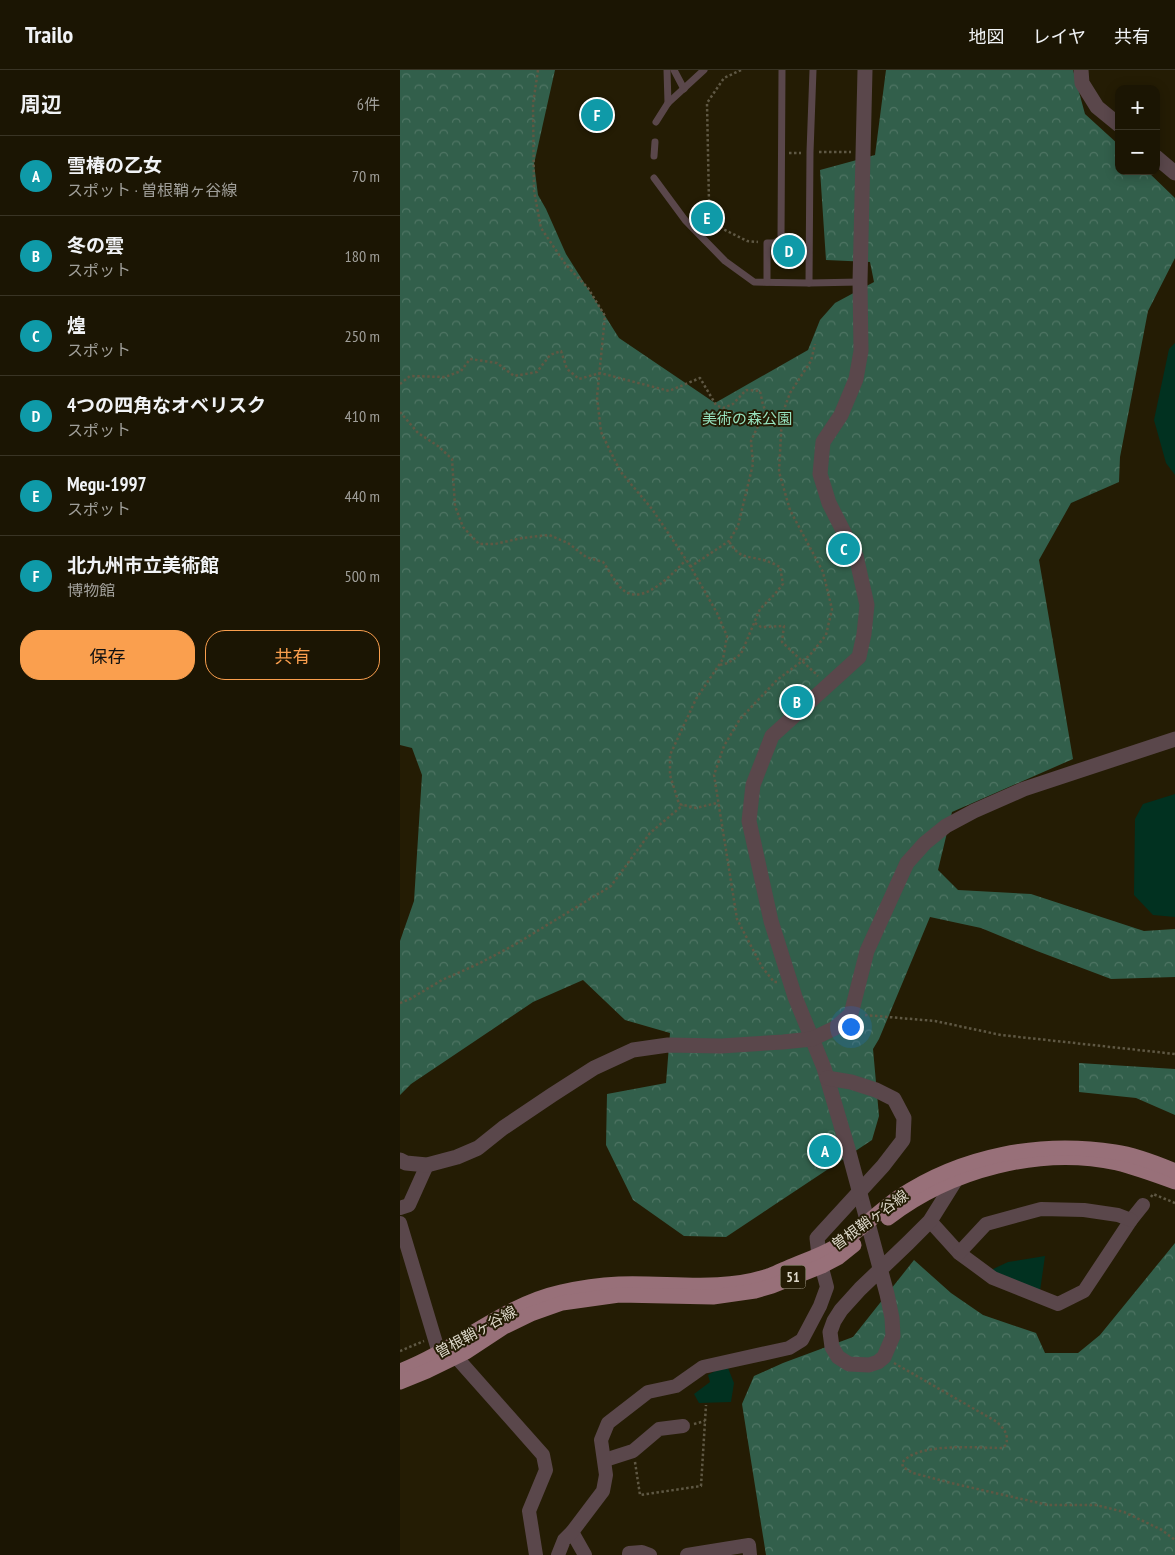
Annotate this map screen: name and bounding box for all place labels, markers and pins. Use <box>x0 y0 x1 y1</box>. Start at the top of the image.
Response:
pin: F <box>581 96 613 134</box>
pin: E <box>691 199 723 237</box>
pin: D <box>773 232 805 270</box>
pin: C <box>828 530 860 568</box>
pin: B <box>781 683 813 721</box>
pin: A <box>809 1132 841 1170</box>

